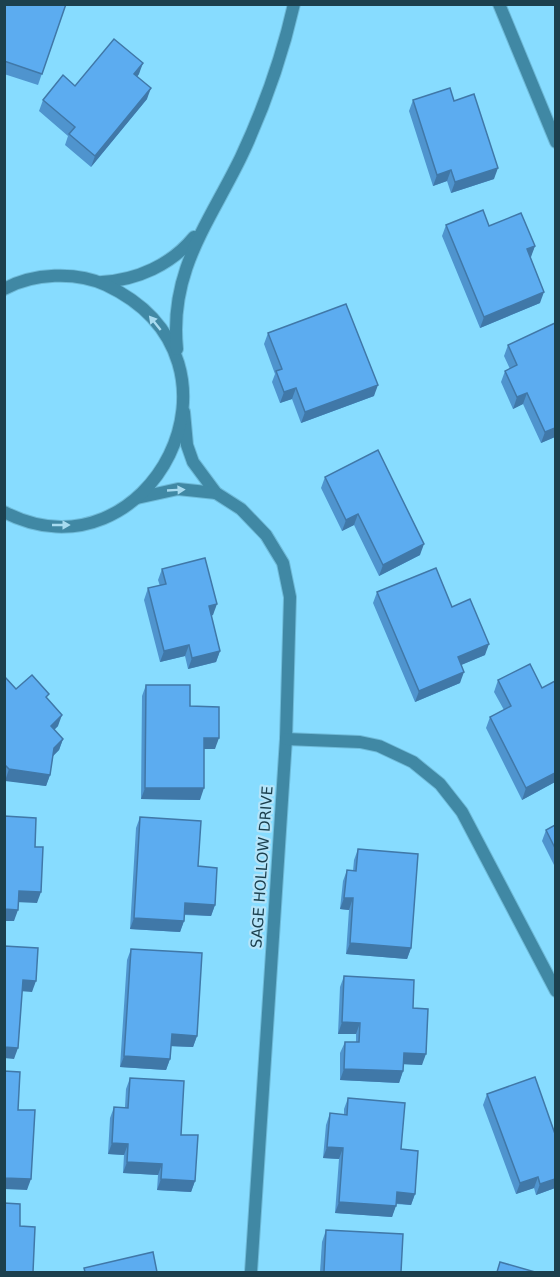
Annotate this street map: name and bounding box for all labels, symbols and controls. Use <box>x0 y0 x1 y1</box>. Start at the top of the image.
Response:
one-way arrow <box>150 315 162 330</box>
one-way arrow <box>167 485 186 494</box>
one-way arrow <box>51 520 70 529</box>
street label: SAGE HOLLOW DRIVE <box>247 785 277 949</box>

